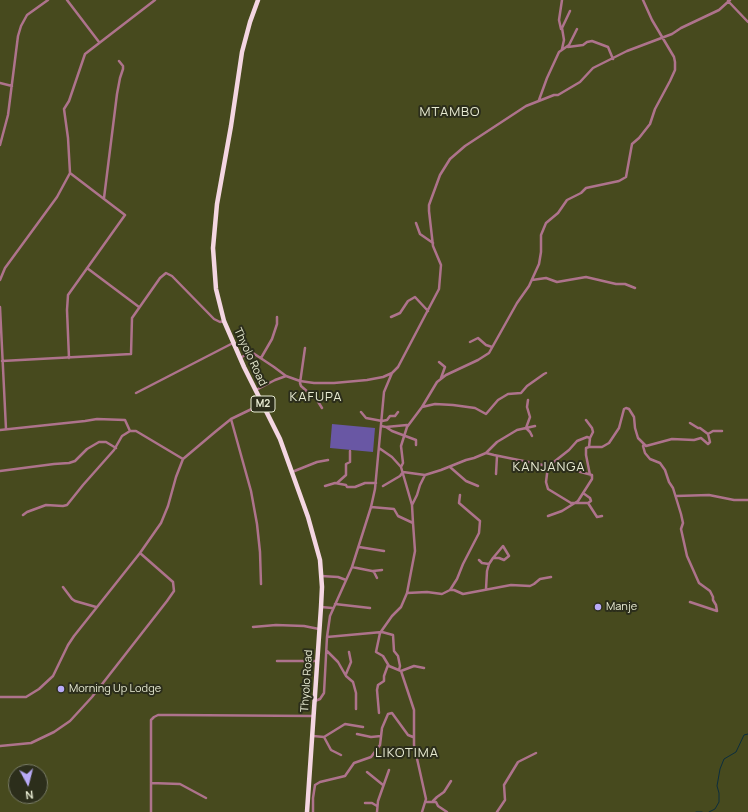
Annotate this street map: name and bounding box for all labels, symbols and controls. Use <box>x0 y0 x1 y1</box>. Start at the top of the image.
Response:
district label: MTAMBO <box>420 104 480 120</box>
street label: Thyolo Road <box>231 326 269 388</box>
district label: KAFUPA <box>289 389 343 405</box>
road number: M2 <box>251 396 275 412</box>
district label: KANJANGA <box>513 459 585 475</box>
place label: Manje <box>606 600 637 614</box>
marker: Manje <box>593 602 603 612</box>
street label: Thyolo Road <box>298 649 316 713</box>
place label: Morning Up Lodge <box>69 682 161 696</box>
marker: Morning Up Lodge <box>56 684 66 694</box>
district label: LIKOTIMA <box>375 745 439 761</box>
north arrow <box>8 764 48 804</box>
text: N <box>25 787 34 803</box>

